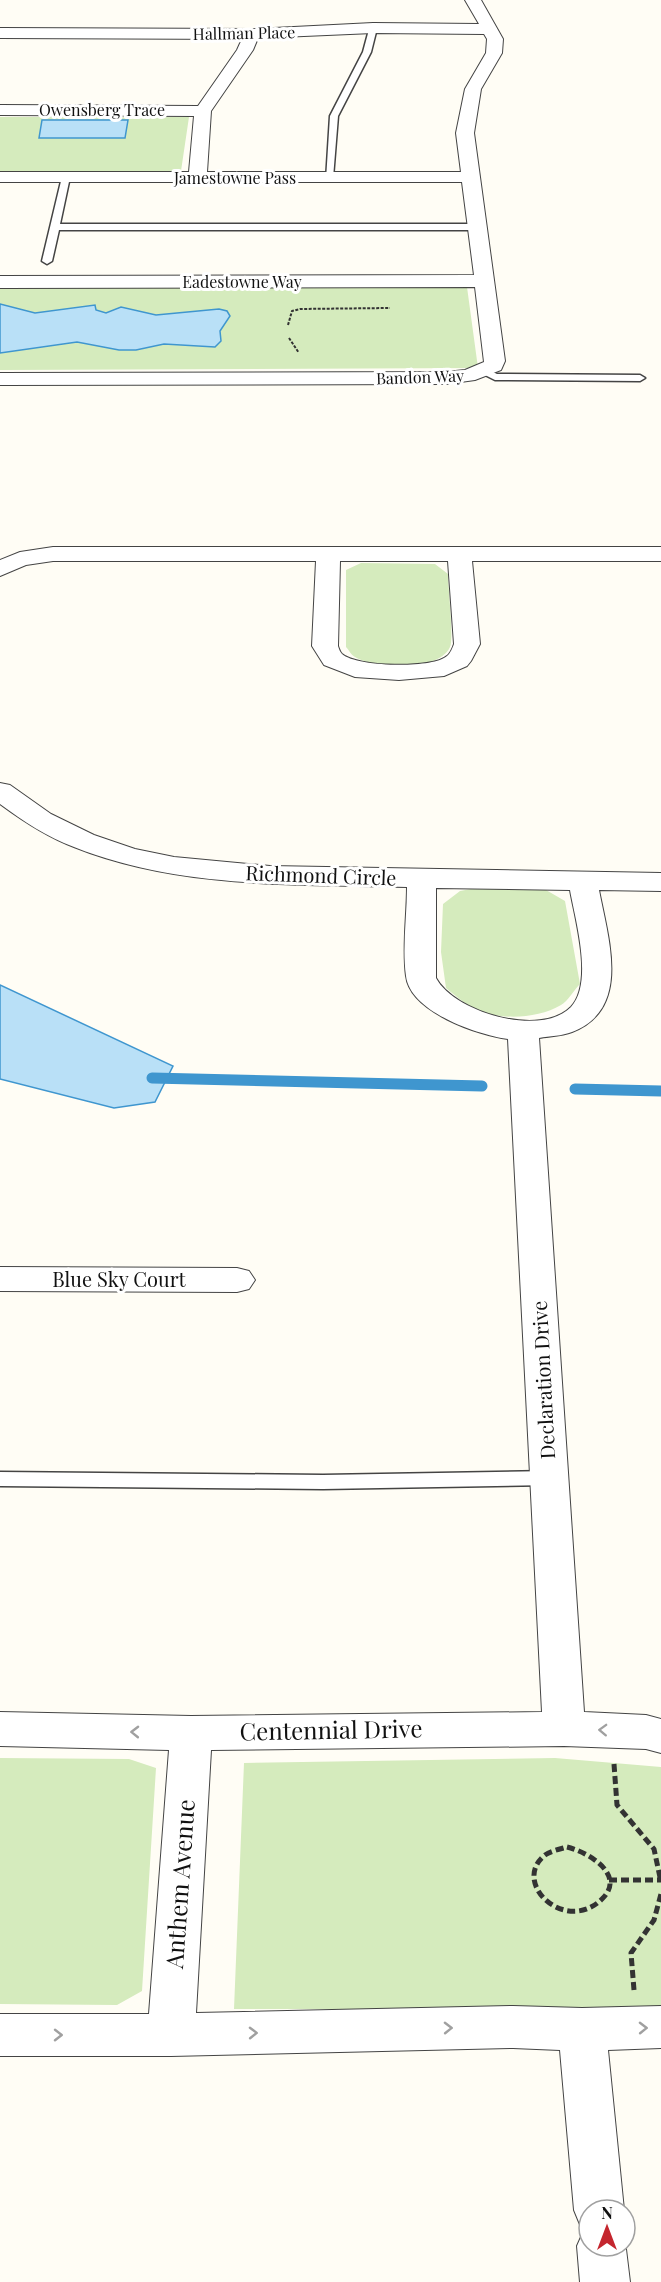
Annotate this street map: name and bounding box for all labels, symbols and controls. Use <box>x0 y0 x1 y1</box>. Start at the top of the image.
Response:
street label: Hallman Place <box>193 21 295 44</box>
street label: Owensberg Trace <box>39 99 165 120</box>
street label: Jamestowne Pass <box>173 167 296 188</box>
street label: Eadestowne Way <box>182 271 302 292</box>
street label: Bandon Way <box>376 364 464 389</box>
street label: Richmond Circle <box>245 858 397 891</box>
street label: Blue Sky Court <box>52 1265 187 1292</box>
street label: Declaration Drive <box>525 1300 560 1460</box>
street label: Centennial Drive <box>239 1711 423 1747</box>
one-way arrow <box>599 1724 608 1736</box>
one-way arrow <box>131 1726 140 1738</box>
street label: Anthem Avenue <box>157 1798 201 1971</box>
one-way arrow <box>639 2021 648 2034</box>
one-way arrow <box>444 2022 453 2035</box>
one-way arrow <box>249 2027 258 2039</box>
one-way arrow <box>54 2029 63 2041</box>
north arrow <box>577 2198 637 2258</box>
text: N <box>601 2202 613 2223</box>

